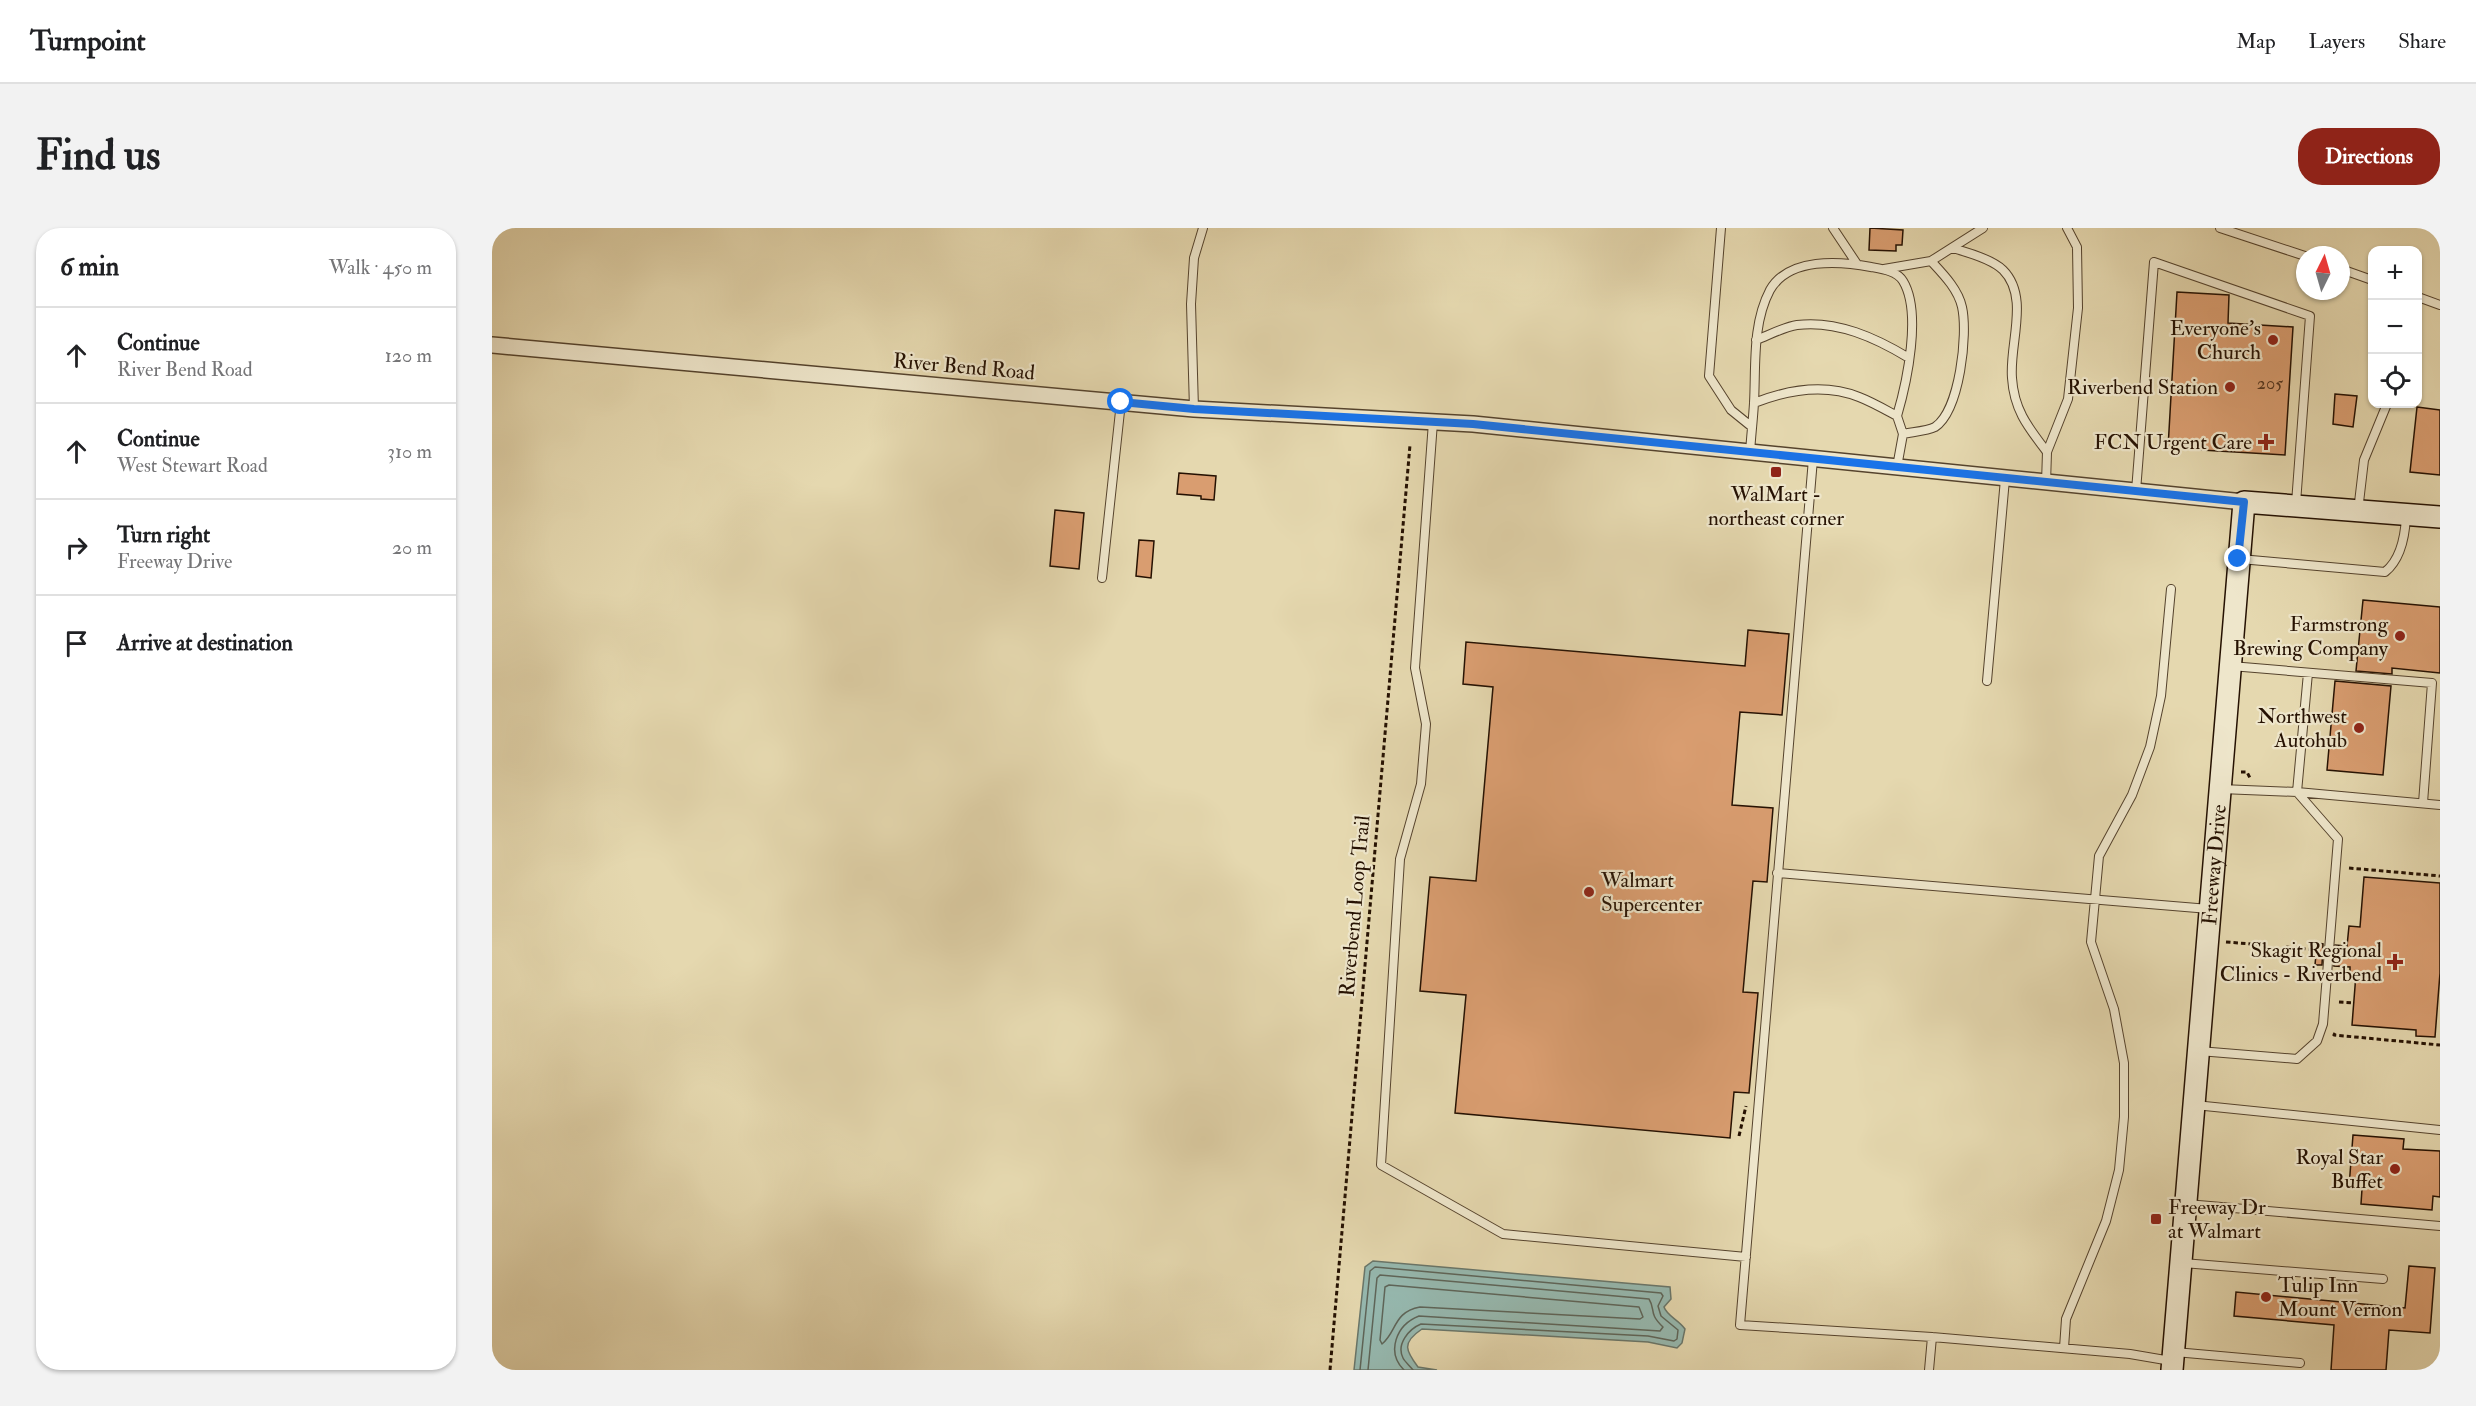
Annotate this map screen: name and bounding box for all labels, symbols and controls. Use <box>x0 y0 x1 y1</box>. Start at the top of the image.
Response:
text: Turnpoint <box>30 24 146 59</box>
text: Map <box>2236 28 2276 55</box>
text: Layers <box>2309 28 2365 55</box>
text: Share <box>2398 28 2446 55</box>
button: Directions <box>2298 128 2440 185</box>
text: Find us <box>36 130 160 182</box>
north arrow <box>2296 246 2350 300</box>
map controls <box>2368 246 2422 408</box>
button: + <box>2368 246 2422 300</box>
text: 6 min <box>60 251 119 283</box>
text: Walk · 450 m <box>329 255 432 280</box>
button: − <box>2368 300 2422 354</box>
place label: Everyone's Church <box>2170 315 2261 366</box>
text: Continue <box>117 329 200 357</box>
marker: Everyone's Church <box>2266 333 2280 347</box>
icon: ahead <box>60 339 93 372</box>
text: 120 m <box>385 343 432 368</box>
street label: River Bend Road <box>892 347 1037 387</box>
button: locate <box>2368 354 2422 408</box>
text: River Bend Road <box>117 357 253 382</box>
house number: 205 <box>2257 372 2283 395</box>
place label: Riverbend Station <box>2067 374 2218 401</box>
marker: Riverbend Station <box>2223 380 2237 394</box>
route start <box>1107 388 1133 414</box>
text: Continue <box>117 425 200 453</box>
place label: FCN Urgent Care <box>2094 429 2252 456</box>
marker: FCN Urgent Care <box>2257 433 2275 451</box>
icon: ahead <box>60 435 93 468</box>
text: 310 m <box>387 439 432 464</box>
text: West Stewart Road <box>117 453 268 478</box>
marker: WalMart - northeast corner <box>1769 465 1783 479</box>
place label: WalMart - northeast corner <box>1708 481 1844 532</box>
text: Turn right <box>117 521 210 549</box>
icon: right <box>60 531 93 564</box>
text: 20 m <box>392 535 432 560</box>
route end <box>2224 545 2250 571</box>
text: Freeway Drive <box>117 549 232 574</box>
place label: Farmstrong Brewing Company <box>2233 611 2389 662</box>
icon: arrive <box>60 627 93 660</box>
text: Arrive at destination <box>117 629 293 657</box>
marker: Farmstrong Brewing Company <box>2393 629 2407 643</box>
place label: Northwest Autohub <box>2258 703 2347 754</box>
marker: Northwest Autohub <box>2352 721 2366 735</box>
street label: Freeway Drive <box>2195 803 2232 926</box>
street label: Riverbend Loop Trail <box>1334 814 1376 998</box>
place label: Walmart Supercenter <box>1600 867 1702 918</box>
marker: Walmart Supercenter <box>1582 885 1596 899</box>
place label: Skagit Regional Clinics - Riverbend <box>2220 937 2383 988</box>
marker: Skagit Regional Clinics - Riverbend <box>2386 953 2404 971</box>
place label: Royal Star Buffet <box>2296 1144 2383 1195</box>
marker: Royal Star Buffet <box>2388 1162 2402 1176</box>
place label: Freeway Dr at Walmart <box>2168 1194 2266 1245</box>
marker: Freeway Dr at Walmart <box>2149 1212 2163 1226</box>
place label: Tulip Inn Mount Vernon <box>2278 1272 2402 1323</box>
marker: Tulip Inn Mount Vernon <box>2259 1290 2273 1304</box>

